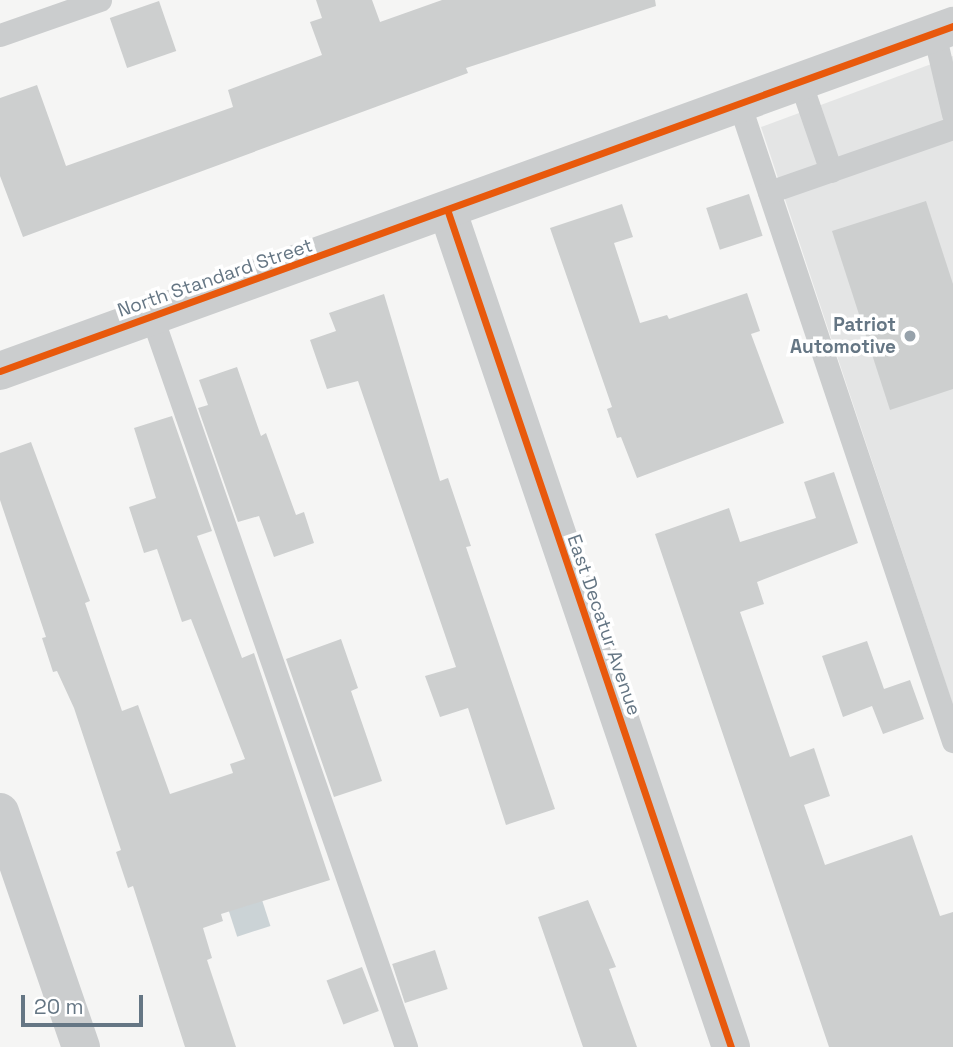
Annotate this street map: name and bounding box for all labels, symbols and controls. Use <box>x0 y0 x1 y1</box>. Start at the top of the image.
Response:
street label: North Standard Street <box>114 234 316 322</box>
place label: Patriot Automotive <box>790 314 896 358</box>
marker: Patriot Automotive <box>902 328 918 344</box>
street label: East Decatur Avenue <box>562 531 646 719</box>
scale bar <box>24 981 147 1025</box>
text: 20 m <box>34 993 84 1020</box>

